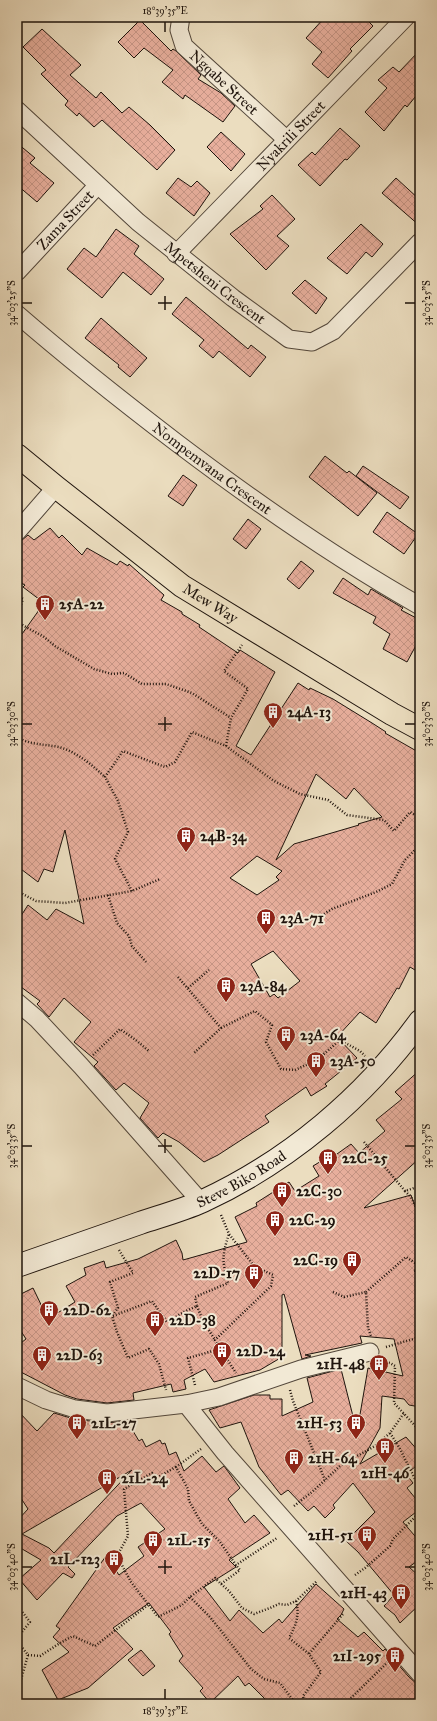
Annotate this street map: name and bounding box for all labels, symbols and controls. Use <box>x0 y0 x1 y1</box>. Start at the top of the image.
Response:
text: 18°39'35"E <box>142 5 188 17</box>
street label: Ngqabe Street <box>186 46 263 119</box>
street label: Nyakrili Street <box>253 96 330 175</box>
street label: Zama Street <box>33 186 98 254</box>
street label: Mpetsheni Crescent <box>161 238 270 328</box>
text: 34°03'25"S <box>6 280 18 326</box>
text: 34°03'25"S <box>421 280 433 326</box>
street label: Nompemvana Crescent <box>149 419 276 519</box>
street label: Mew Way <box>180 580 242 627</box>
building icon: 25A-22 <box>34 593 56 621</box>
place label: 25A-22 <box>59 595 105 613</box>
text: 34°03'30"S <box>6 701 18 747</box>
building icon: 24A-13 <box>262 701 284 729</box>
text: 34°03'30"S <box>421 701 433 747</box>
place label: 24A-13 <box>287 703 331 722</box>
building icon: 24B-34 <box>175 825 197 853</box>
place label: 24B-34 <box>200 827 247 846</box>
building icon: 23A-71 <box>255 907 277 935</box>
place label: 23A-71 <box>280 909 324 928</box>
building icon: 23A-84 <box>215 975 237 1003</box>
place label: 23A-84 <box>240 977 287 996</box>
building icon: 23A-64 <box>275 1024 297 1052</box>
place label: 23A-64 <box>300 1026 346 1045</box>
building icon: 23A-50 <box>305 1050 327 1078</box>
place label: 23A-50 <box>330 1052 376 1071</box>
text: 34°03'35"S <box>6 1123 18 1168</box>
text: 34°03'35"S <box>421 1123 433 1168</box>
street label: Steve Biko Road <box>194 1146 290 1212</box>
building icon: 22C-25 <box>317 1147 339 1175</box>
place label: 22C-25 <box>342 1149 387 1167</box>
building icon: 22C-30 <box>271 1180 293 1208</box>
place label: 22C-30 <box>296 1182 342 1201</box>
building icon: 22C-29 <box>264 1209 286 1237</box>
place label: 22C-29 <box>289 1211 336 1230</box>
building icon: 22C-19 <box>341 1249 363 1277</box>
place label: 22C-19 <box>293 1251 338 1270</box>
building icon: 22D-17 <box>243 1262 265 1290</box>
place label: 22D-17 <box>193 1264 240 1282</box>
building icon: 22D-62 <box>38 1299 60 1327</box>
place label: 22D-62 <box>63 1301 111 1319</box>
building icon: 22D-38 <box>144 1309 166 1337</box>
place label: 22D-38 <box>169 1311 216 1330</box>
building icon: 22D-24 <box>211 1340 233 1368</box>
place label: 22D-24 <box>236 1342 285 1361</box>
building icon: 22D-63 <box>31 1344 53 1372</box>
place label: 22D-63 <box>56 1346 102 1365</box>
building icon: 21H-48 <box>368 1353 390 1381</box>
place label: 21H-48 <box>316 1355 365 1374</box>
building icon: 21L-27 <box>66 1412 88 1440</box>
building icon: 21H-53 <box>345 1412 367 1440</box>
place label: 21L-27 <box>91 1414 137 1432</box>
place label: 21H-53 <box>297 1414 342 1433</box>
building icon: 21H-46 <box>374 1436 396 1464</box>
building icon: 21H-64 <box>283 1447 305 1475</box>
place label: 21H-64 <box>308 1449 357 1468</box>
place label: 21H-46 <box>361 1464 411 1483</box>
building icon: 21L-24 <box>96 1467 118 1495</box>
place label: 21L-24 <box>121 1469 168 1488</box>
building icon: 21H-51 <box>356 1524 378 1552</box>
place label: 21H-51 <box>308 1526 353 1544</box>
building icon: 21L-15 <box>142 1529 164 1557</box>
place label: 21L-15 <box>167 1531 210 1549</box>
text: 34°03'40"S <box>6 1543 18 1591</box>
text: 34°03'40"S <box>421 1543 433 1591</box>
building icon: 21L-123 <box>103 1548 125 1576</box>
place label: 21L-123 <box>50 1550 100 1569</box>
building icon: 21H-43 <box>390 1582 412 1610</box>
place label: 21H-43 <box>340 1584 387 1603</box>
building icon: 21I-295 <box>384 1645 406 1673</box>
place label: 21I-295 <box>333 1647 381 1666</box>
text: 18°39'35"E <box>142 1705 188 1717</box>

